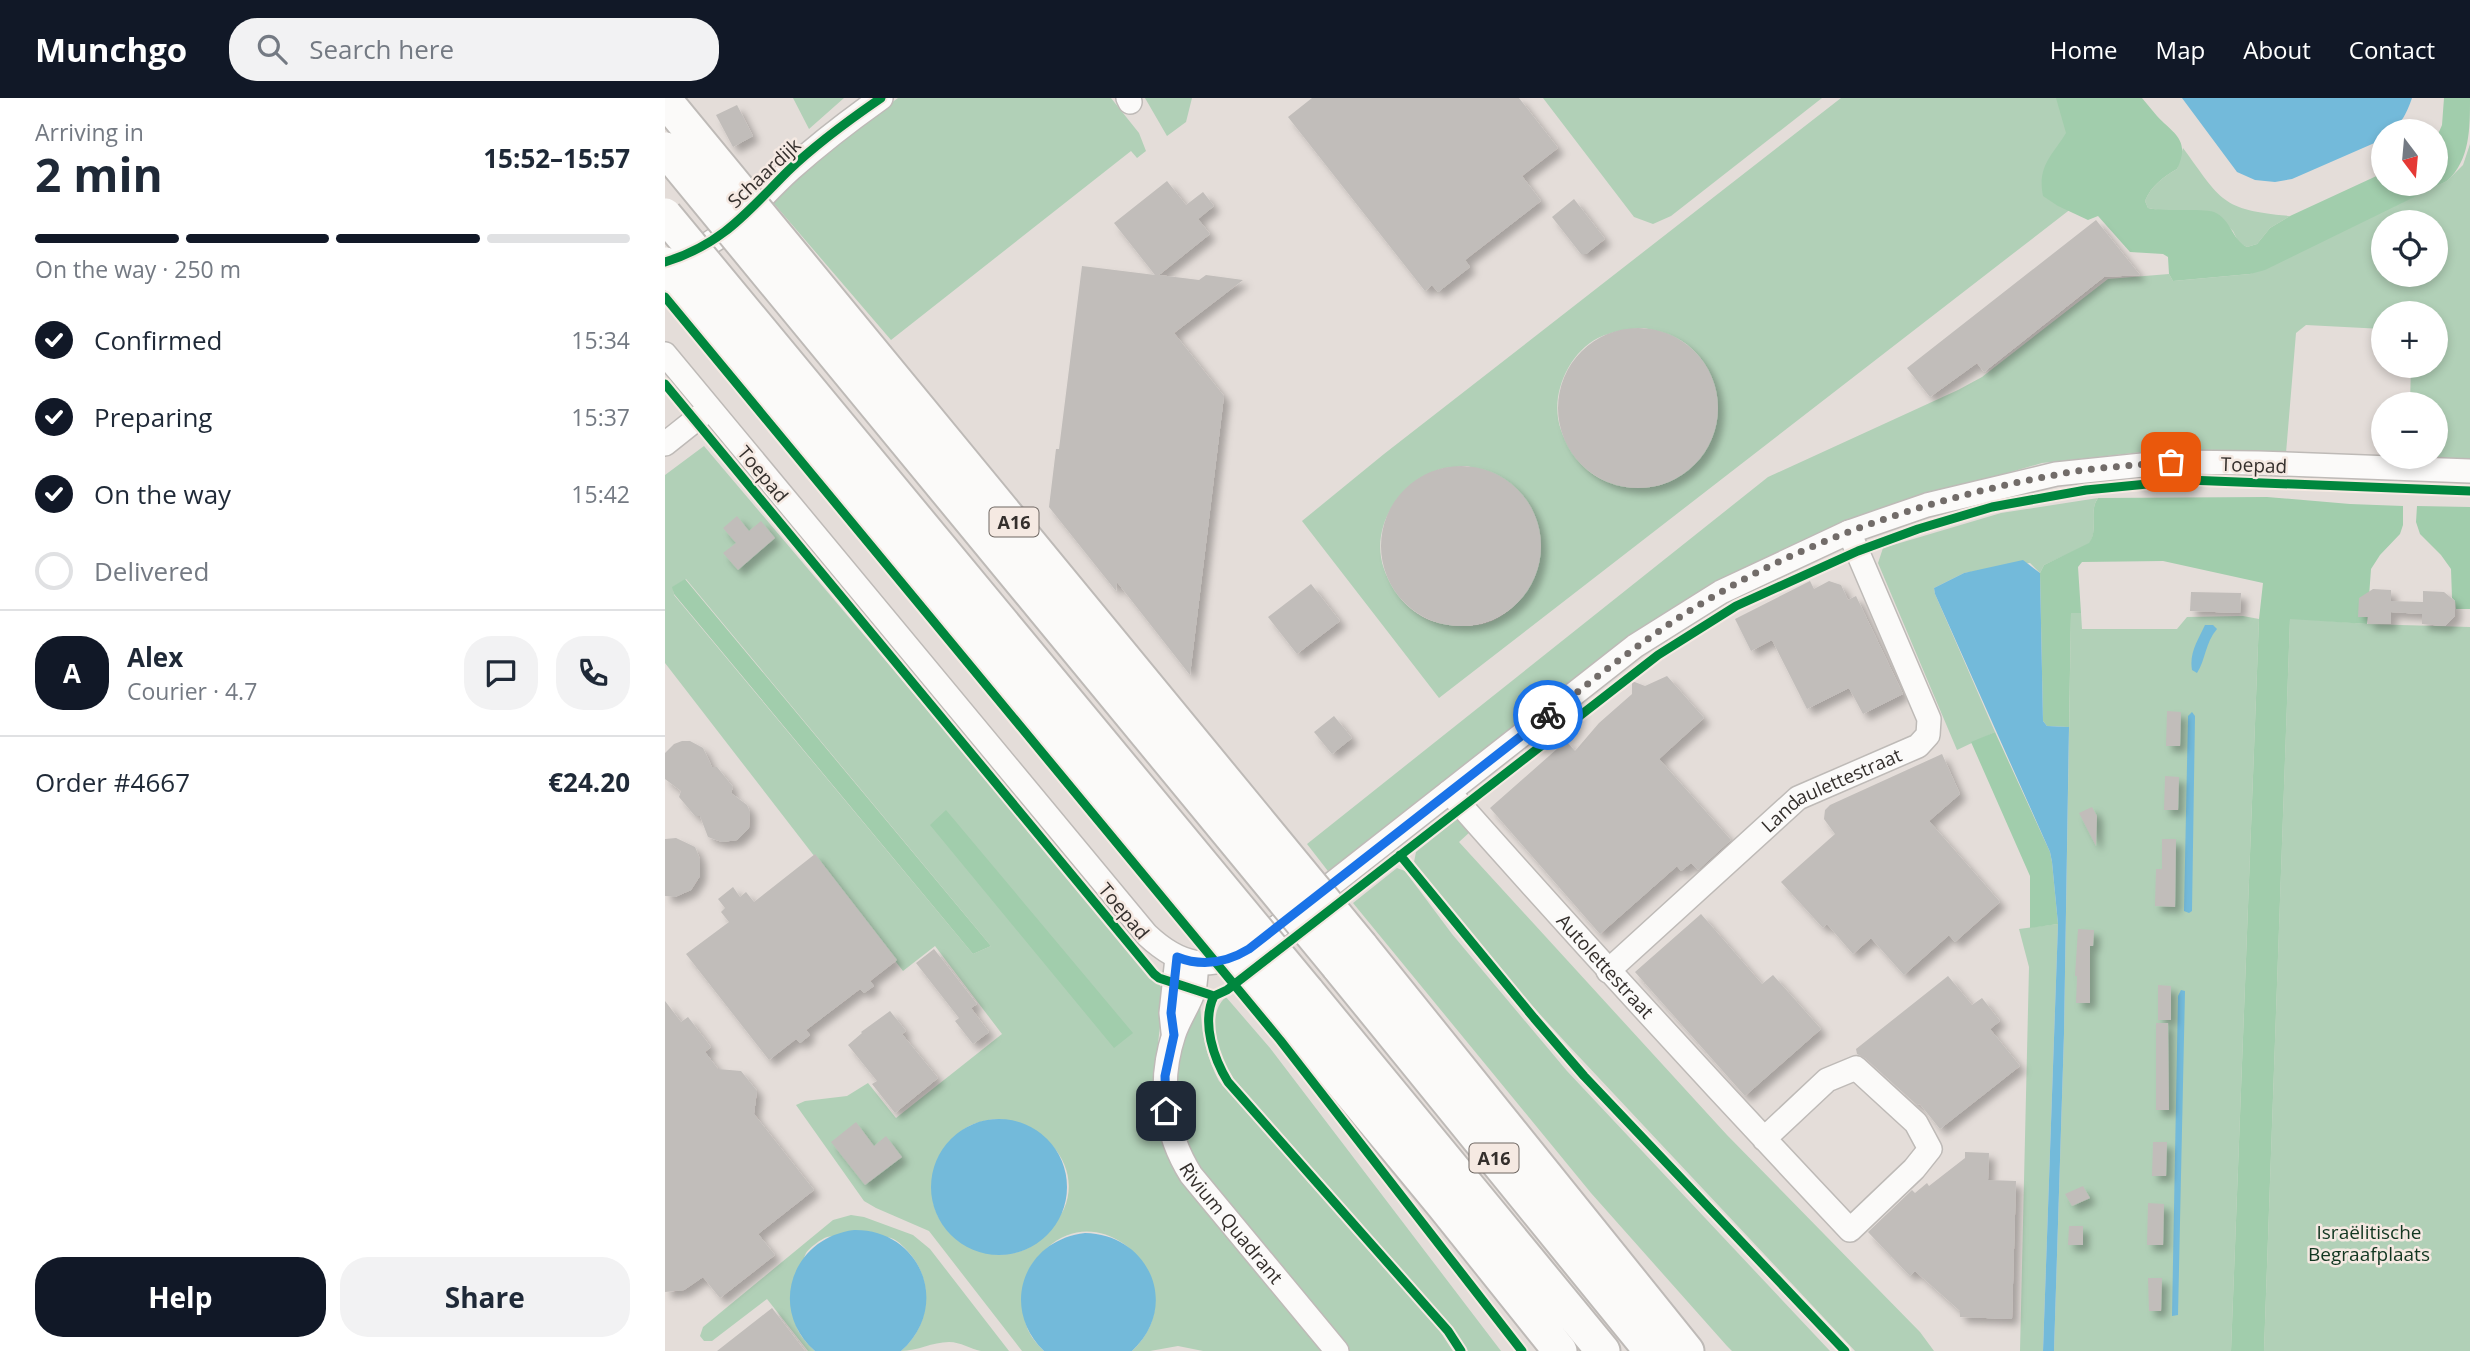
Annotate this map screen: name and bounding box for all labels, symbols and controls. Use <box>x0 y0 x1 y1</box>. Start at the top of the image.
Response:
search box <box>229 18 719 81</box>
text: Munchgo <box>35 27 187 72</box>
icon: search <box>253 30 291 68</box>
text: Search here <box>309 31 454 67</box>
text: Home <box>2050 33 2118 66</box>
text: Map <box>2156 33 2205 66</box>
text: About <box>2243 33 2311 66</box>
text: Contact <box>2349 33 2435 66</box>
text: Arriving in <box>35 116 144 148</box>
north arrow <box>2371 119 2448 196</box>
map controls <box>2371 119 2448 469</box>
street label: Schaardijk <box>722 132 806 214</box>
text: 15:52–15:57 <box>483 140 630 176</box>
text: 2 min <box>35 143 163 205</box>
button: locate <box>2371 210 2448 287</box>
text: On the way · 250 m <box>35 253 241 285</box>
button: + <box>2371 301 2448 378</box>
icon: check <box>35 321 73 359</box>
text: Confirmed <box>94 322 222 358</box>
text: 15:34 <box>571 324 630 356</box>
button: − <box>2371 392 2448 469</box>
icon: check <box>35 398 73 436</box>
text: Preparing <box>94 399 212 435</box>
text: 15:37 <box>571 401 630 433</box>
pin <box>2141 432 2201 492</box>
street label: Toepad <box>732 440 794 508</box>
icon: bag <box>2152 443 2190 481</box>
street label: Toepad <box>2220 451 2288 479</box>
icon: check <box>35 475 73 513</box>
text: On the way <box>94 476 231 512</box>
text: 15:42 <box>571 478 630 510</box>
road number: A16 <box>989 508 1039 536</box>
text: Delivered <box>94 553 209 589</box>
button: chat <box>464 636 538 710</box>
button: phone <box>556 636 630 710</box>
text: Alex <box>127 639 183 675</box>
text: A <box>63 655 81 691</box>
text: Courier · 4.7 <box>127 675 257 707</box>
courier <box>1513 680 1583 750</box>
icon: bike <box>1529 696 1567 734</box>
street label: Landaulettestraat <box>1756 742 1906 838</box>
text: Order #4667 <box>35 764 190 800</box>
text: €24.20 <box>548 764 630 800</box>
street label: Toepad <box>1093 877 1155 945</box>
street label: Autolettestraat <box>1551 908 1660 1024</box>
pin <box>1136 1081 1196 1141</box>
icon: home <box>1147 1092 1185 1130</box>
road number: A16 <box>1469 1143 1519 1172</box>
street label: Rivium Quadrant <box>1173 1158 1289 1290</box>
park label: Israëlitische Begraafplaats <box>2308 1219 2430 1267</box>
button: Help <box>35 1257 326 1337</box>
button: Share <box>340 1257 630 1337</box>

